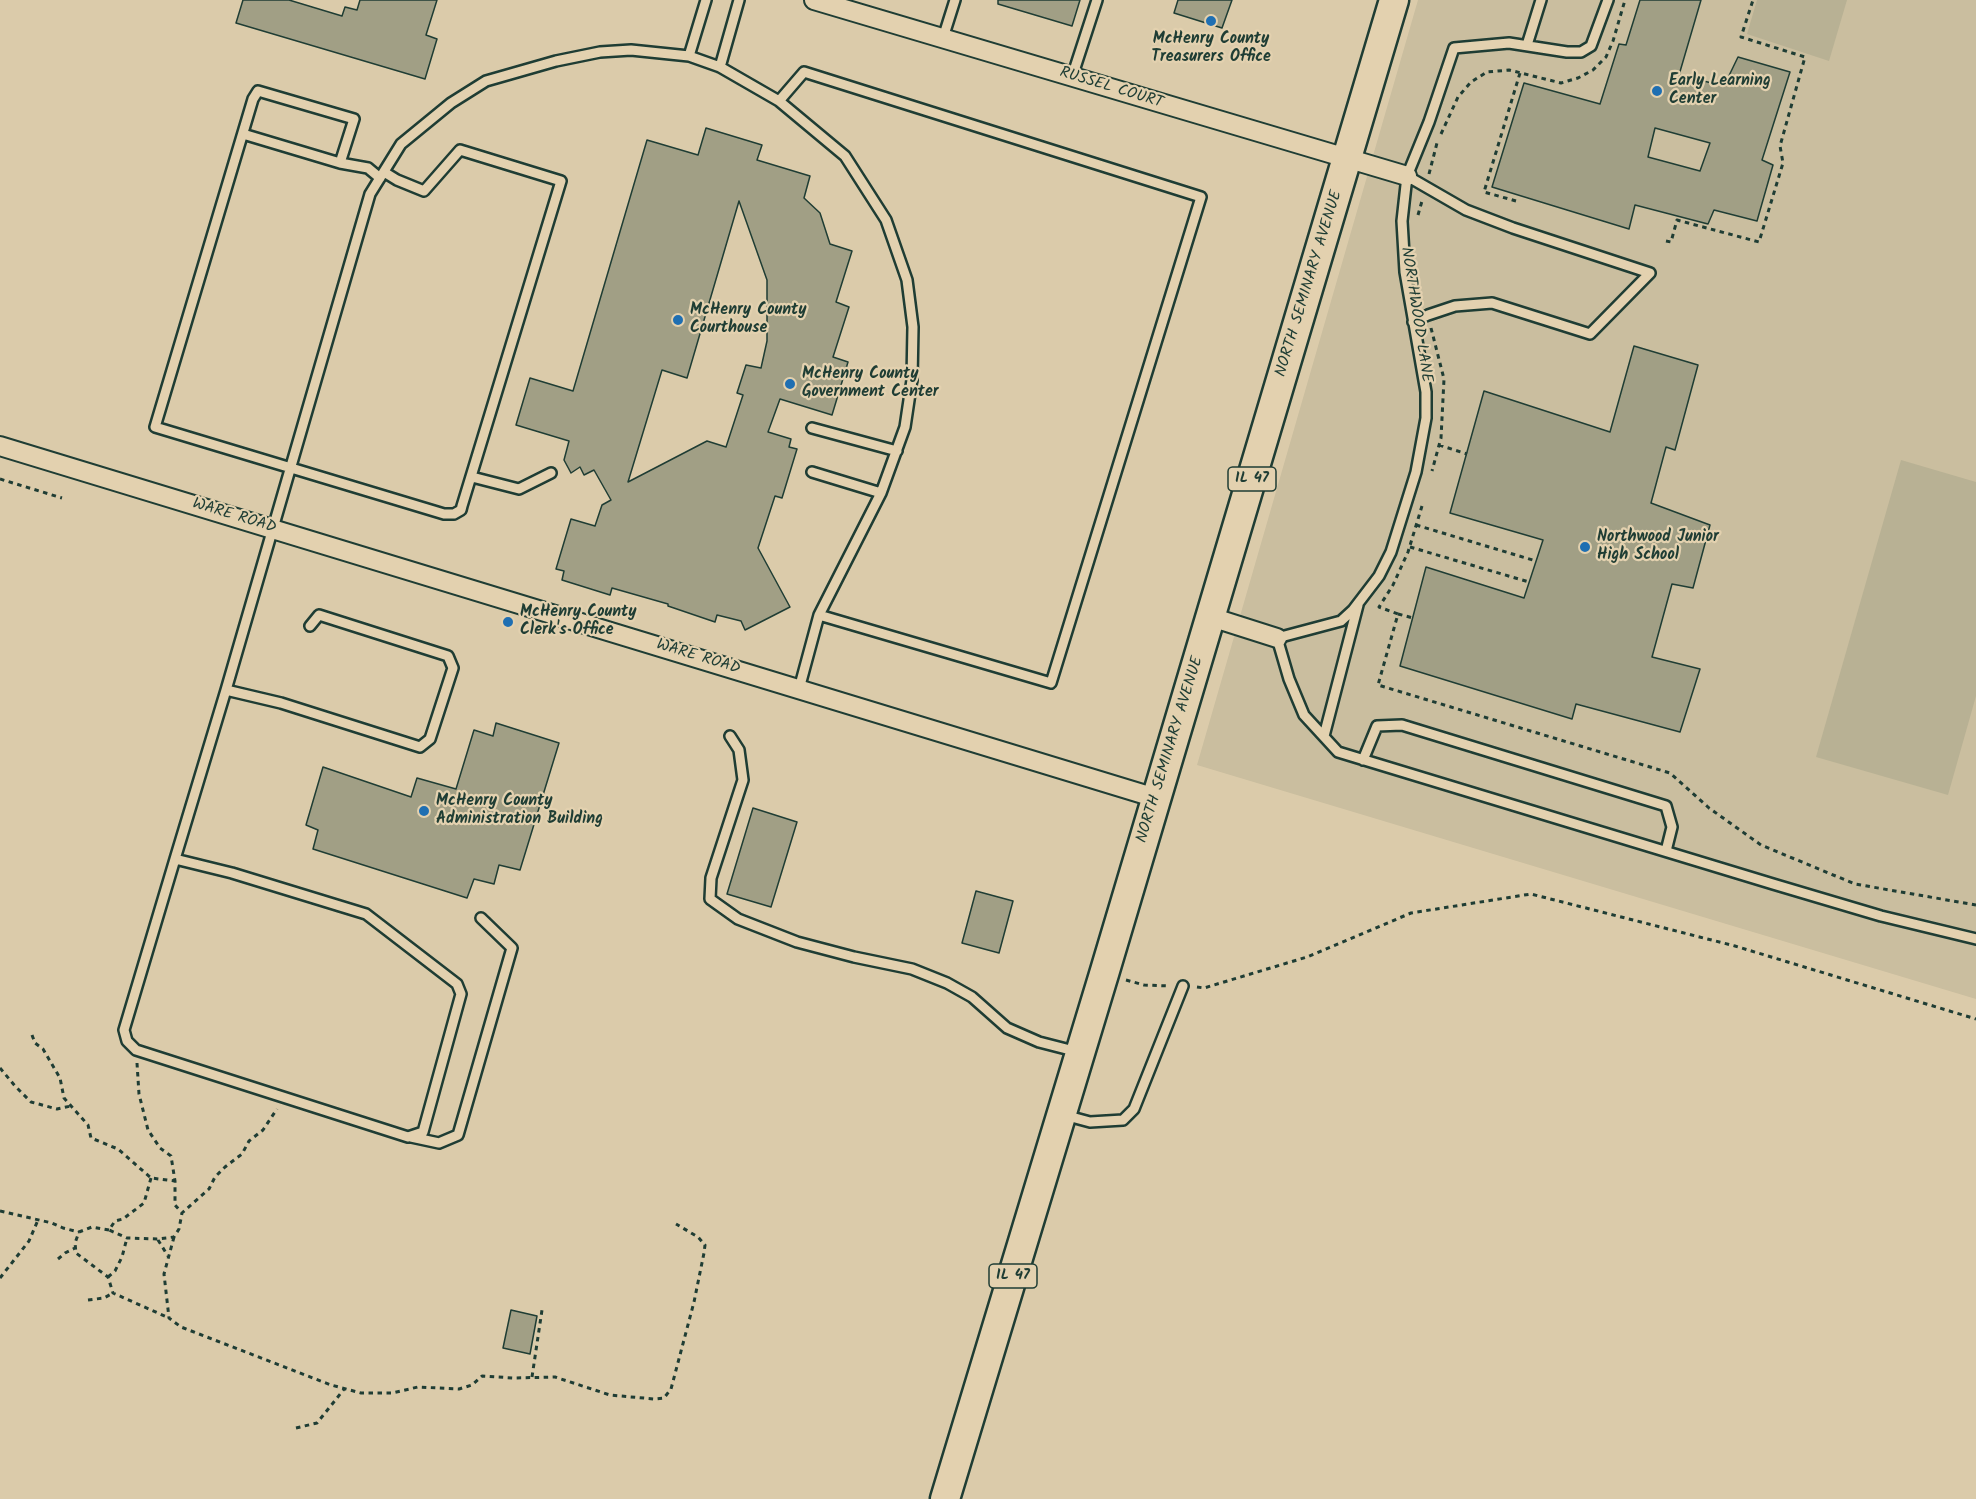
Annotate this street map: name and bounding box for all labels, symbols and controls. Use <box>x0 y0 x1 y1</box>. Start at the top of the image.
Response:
marker: McHenry County Treasurers Office <box>1204 14 1218 28</box>
place label: McHenry County Treasurers Office <box>1151 30 1271 68</box>
street label: RUSSEL COURT <box>1057 64 1165 114</box>
place label: Early Learning Center <box>1669 72 1771 110</box>
marker: Early Learning Center <box>1650 84 1664 98</box>
street label: NORTH SEMINARY AVENUE <box>1272 188 1348 380</box>
street label: NORTHWOOD LANE <box>1395 246 1435 384</box>
place label: McHenry County Courthouse <box>690 301 807 339</box>
marker: McHenry County Courthouse <box>671 313 685 327</box>
place label: McHenry County Government Center <box>802 365 939 403</box>
marker: McHenry County Government Center <box>783 377 797 391</box>
road number: IL 47 <box>1228 467 1276 491</box>
street label: WARE ROAD <box>190 495 278 539</box>
place label: Northwood Junior High School <box>1597 528 1719 566</box>
marker: Northwood Junior High School <box>1578 540 1592 554</box>
place label: McHenry County Clerk's Office <box>520 603 637 641</box>
marker: McHenry County Clerk's Office <box>501 615 515 629</box>
street label: WARE ROAD <box>654 636 742 680</box>
street label: NORTH SEMINARY AVENUE <box>1133 654 1209 846</box>
place label: McHenry County Administration Building <box>436 792 603 830</box>
marker: McHenry County Administration Building <box>417 804 431 818</box>
road number: IL 47 <box>989 1264 1037 1288</box>

